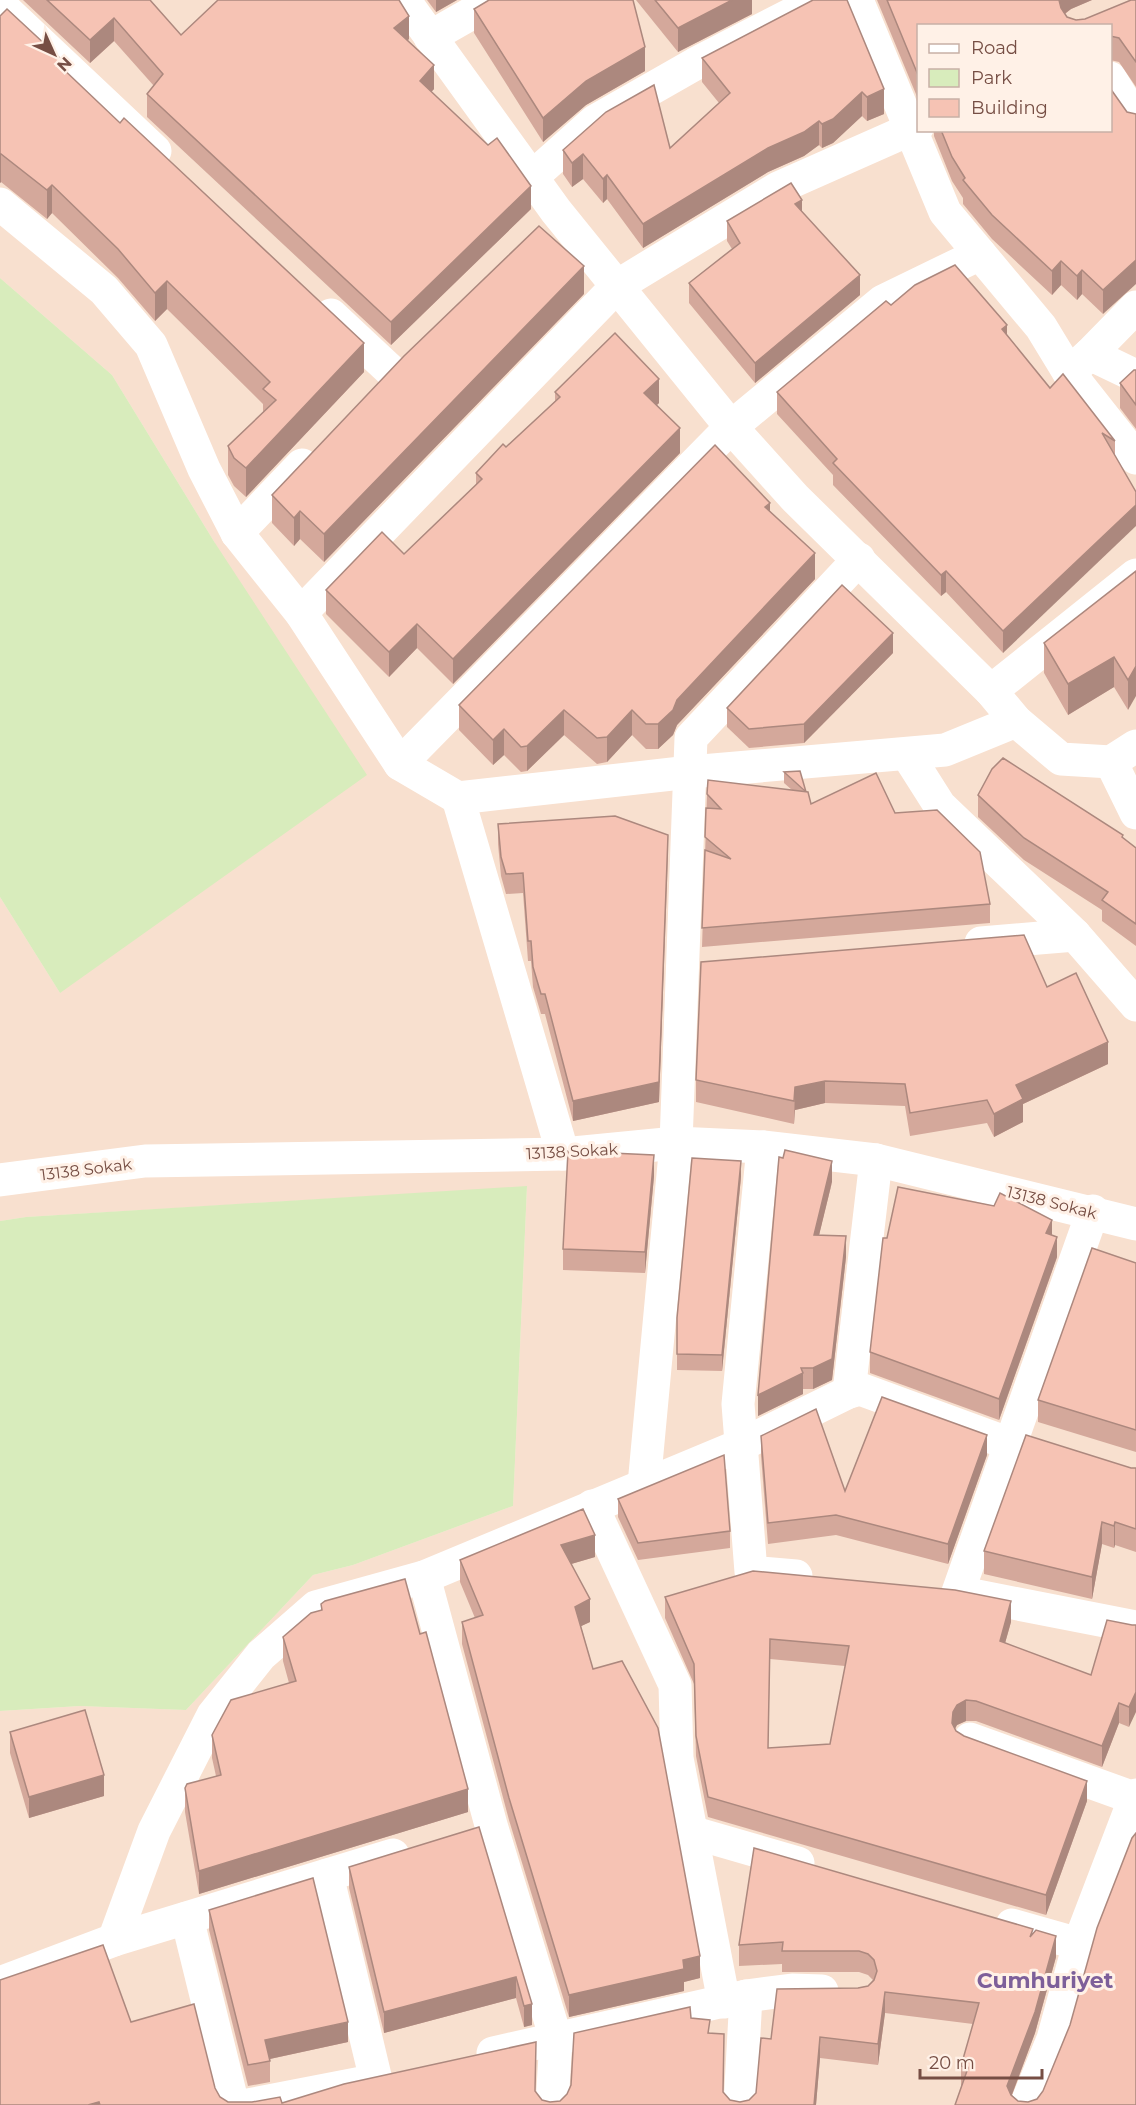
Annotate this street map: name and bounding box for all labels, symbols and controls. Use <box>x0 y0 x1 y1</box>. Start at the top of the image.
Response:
north arrow <box>24 24 84 84</box>
legend <box>917 24 1112 132</box>
text: Road <box>971 37 1018 59</box>
text: N <box>53 53 76 76</box>
text: Park <box>971 67 1012 89</box>
text: Building <box>971 97 1048 119</box>
street label: 13138 Sokak <box>525 1140 619 1163</box>
street label: 13138 Sokak <box>39 1154 133 1185</box>
street label: 13138 Sokak <box>1005 1182 1099 1223</box>
district label: Cumhuriyet <box>977 1967 1114 1994</box>
scale bar <box>920 2042 1042 2080</box>
text: 20 m <box>929 2052 975 2074</box>

